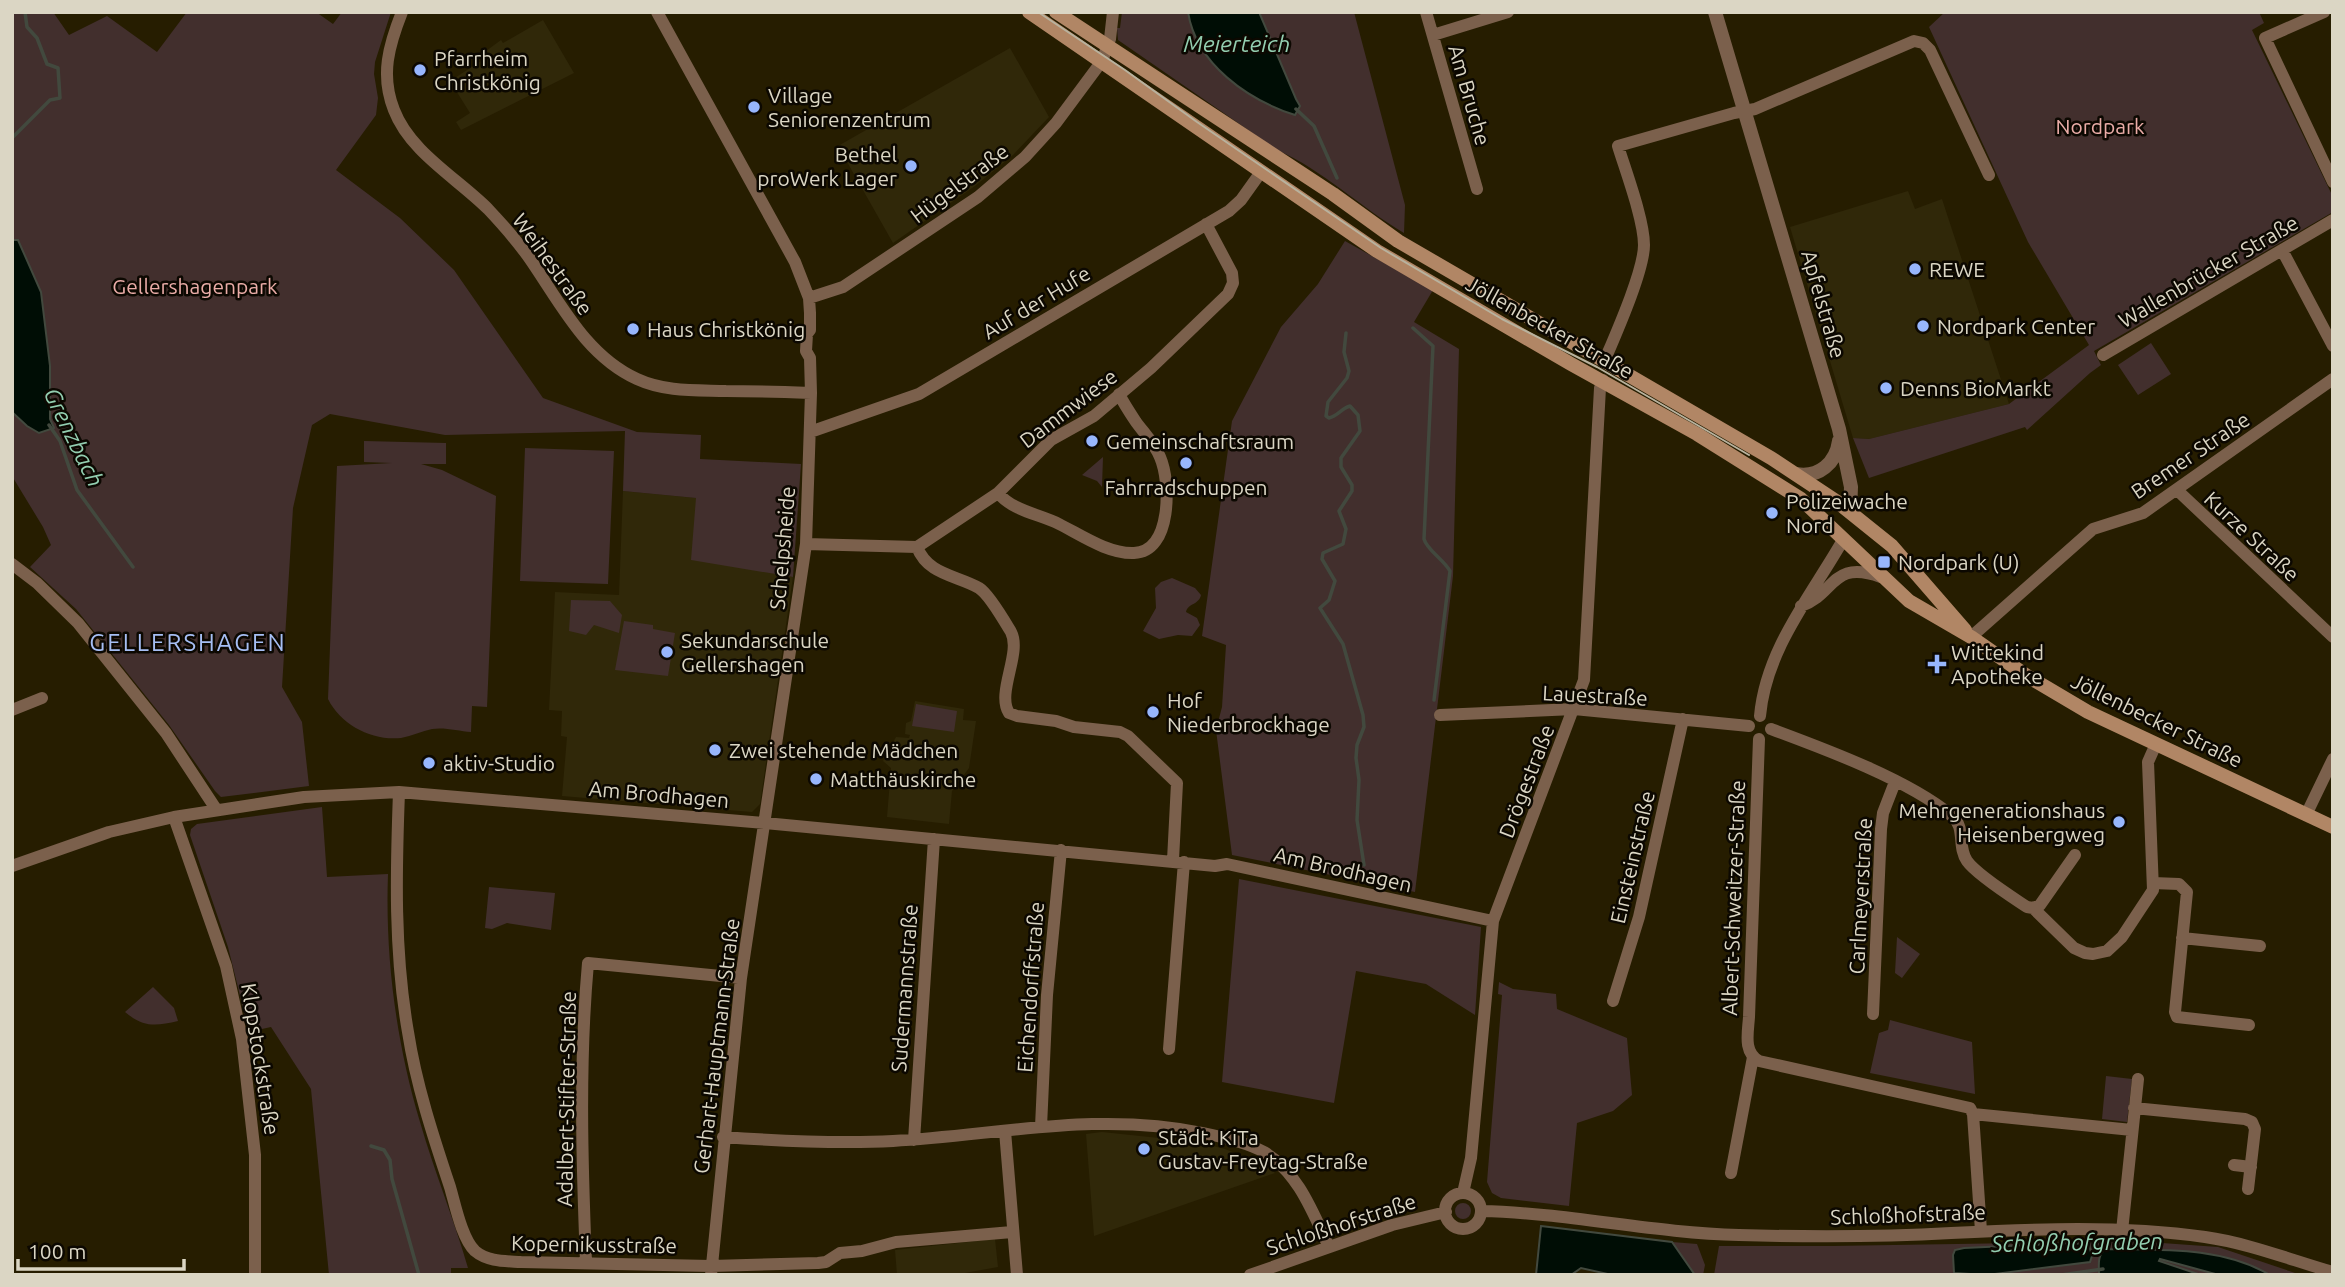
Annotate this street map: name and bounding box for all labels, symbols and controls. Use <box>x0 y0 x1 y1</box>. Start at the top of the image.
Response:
water label: Meierteich <box>1184 31 1290 56</box>
street label: Am Bruche <box>1444 42 1496 148</box>
place label: Pfarrheim Christkönig <box>434 46 541 94</box>
marker: Pfarrheim Christkönig <box>412 62 428 78</box>
place label: Village Seniorenzentrum <box>768 83 931 131</box>
marker: Village Seniorenzentrum <box>746 99 762 115</box>
park label: Nordpark <box>2055 114 2145 138</box>
street label: Hügelstraße <box>905 138 1013 228</box>
place label: Bethel proWerk Lager <box>757 142 897 190</box>
marker: Bethel proWerk Lager <box>903 158 919 174</box>
street label: Weihestraße <box>508 209 598 319</box>
street label: Wallenbrücker Straße <box>2114 210 2302 332</box>
street label: Apfelstraße <box>1797 247 1851 361</box>
place label: REWE <box>1929 257 1985 281</box>
street label: Auf der Hufe <box>978 260 1094 344</box>
marker: REWE <box>1907 261 1923 277</box>
street label: Jöllenbecker Straße <box>1462 271 1638 383</box>
park label: Gellershagenpark <box>112 274 278 298</box>
place label: Nordpark Center <box>1937 314 2095 338</box>
place label: Haus Christkönig <box>647 317 805 341</box>
marker: Nordpark Center <box>1915 318 1931 334</box>
marker: Haus Christkönig <box>625 321 641 337</box>
street label: Dammwiese <box>1015 364 1121 452</box>
place label: Denns BioMarkt <box>1900 376 2051 400</box>
marker: Denns BioMarkt <box>1878 380 1894 396</box>
water label: Grenzbach <box>39 383 109 491</box>
street label: Bremer Straße <box>2126 407 2254 503</box>
place label: Gemeinschaftsraum <box>1106 429 1294 453</box>
marker: Gemeinschaftsraum <box>1084 433 1100 449</box>
marker: Fahrradschuppen <box>1178 455 1194 471</box>
place label: Fahrradschuppen <box>1104 475 1268 499</box>
street label: Schelpsheide <box>765 485 799 611</box>
street label: Kurze Straße <box>2200 486 2304 586</box>
place label: Polizeiwache Nord <box>1786 489 1908 537</box>
marker: Polizeiwache Nord <box>1764 505 1780 521</box>
place label: Nordpark (U) <box>1898 550 2020 574</box>
marker: Nordpark (U) <box>1876 554 1892 570</box>
place label: Sekundarschule Gellershagen <box>681 628 829 676</box>
district label: GELLERSHAGEN <box>89 629 287 656</box>
place label: Wittekind Apotheke <box>1951 640 2044 688</box>
marker: Sekundarschule Gellershagen <box>659 644 675 660</box>
marker: Wittekind Apotheke <box>1929 656 1945 672</box>
street label: Jöllenbecker Straße <box>2067 668 2247 772</box>
street label: Lauestraße <box>1542 680 1648 710</box>
place label: Hof Niederbrockhage <box>1167 688 1330 736</box>
marker: Hof Niederbrockhage <box>1145 704 1161 720</box>
street label: Drögestraße <box>1493 721 1559 841</box>
place label: Zwei stehende Mädchen <box>729 738 958 762</box>
marker: Zwei stehende Mädchen <box>707 742 723 758</box>
place label: aktiv-Studio <box>443 751 555 775</box>
marker: aktiv-Studio <box>421 755 437 771</box>
place label: Matthäuskirche <box>830 767 976 791</box>
marker: Matthäuskirche <box>808 771 824 787</box>
street label: Am Brodhagen <box>588 776 730 812</box>
street label: Albert-Schweitzer-Straße <box>1717 780 1749 1016</box>
street label: Einsteinstraße <box>1605 788 1659 926</box>
place label: Mehrgenerationshaus Heisenbergweg <box>1899 798 2105 846</box>
marker: Mehrgenerationshaus Heisenbergweg <box>2111 814 2127 830</box>
street label: Carlmeyerstraße <box>1844 817 1876 975</box>
street label: Am Brodhagen <box>1272 841 1414 897</box>
street label: Eichendorffstraße <box>1012 901 1048 1073</box>
street label: Sudermannstraße <box>886 903 922 1073</box>
street label: Gerhart-Hauptmann-Straße <box>688 917 744 1175</box>
street label: Klopstockstraße <box>237 981 285 1137</box>
street label: Adalbert-Stifter-Straße <box>552 991 580 1207</box>
place label: Städt. KiTa Gustav-Freytag-Straße <box>1158 1125 1368 1173</box>
marker: Städt. KiTa Gustav-Freytag-Straße <box>1136 1141 1152 1157</box>
street label: Schloßhofstraße <box>1263 1189 1419 1259</box>
street label: Schloßhofstraße <box>1830 1199 1986 1229</box>
scale bar <box>18 1228 184 1272</box>
water label: Schloßhofgraben <box>1990 1228 2163 1257</box>
street label: Kopernikusstraße <box>511 1231 677 1257</box>
text: 100 m <box>28 1239 86 1263</box>

